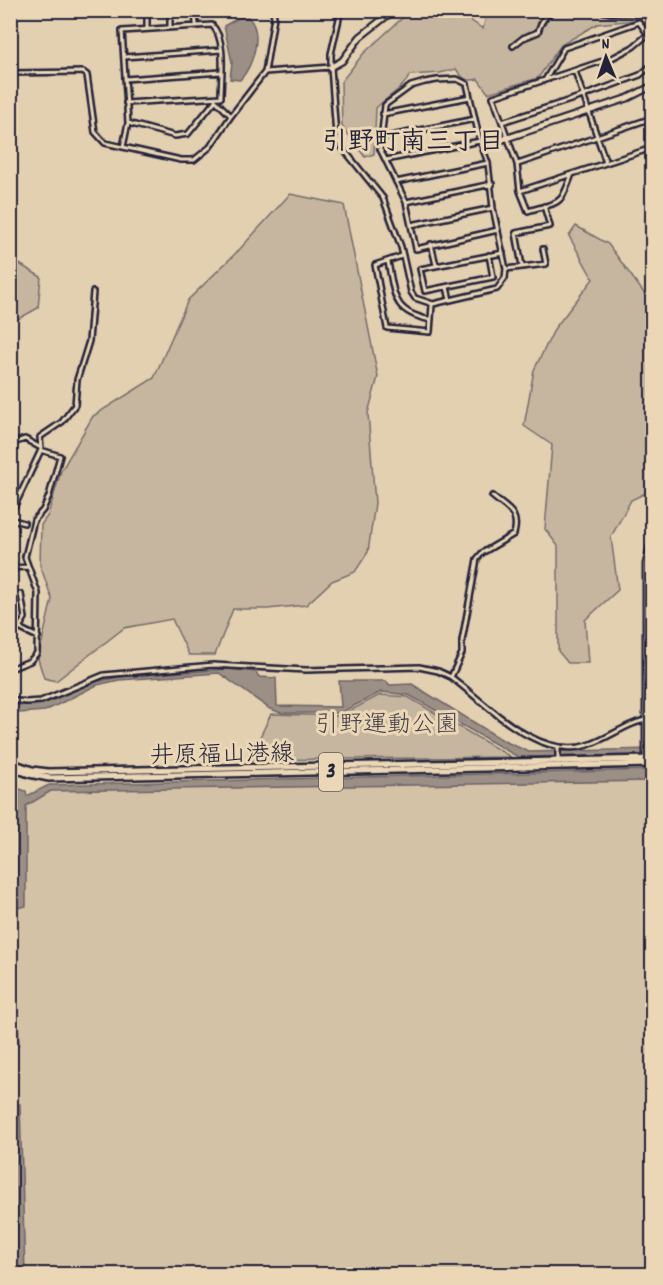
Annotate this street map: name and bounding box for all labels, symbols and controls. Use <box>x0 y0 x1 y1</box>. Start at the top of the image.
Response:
north arrow <box>576 27 636 87</box>
text: N <box>601 33 610 56</box>
district label: 引野町南三丁目 <box>322 125 504 162</box>
park label: 引野運動公園 <box>315 709 459 743</box>
street label: 井原福山港線 <box>150 738 294 774</box>
road number: 3 <box>319 753 343 791</box>

